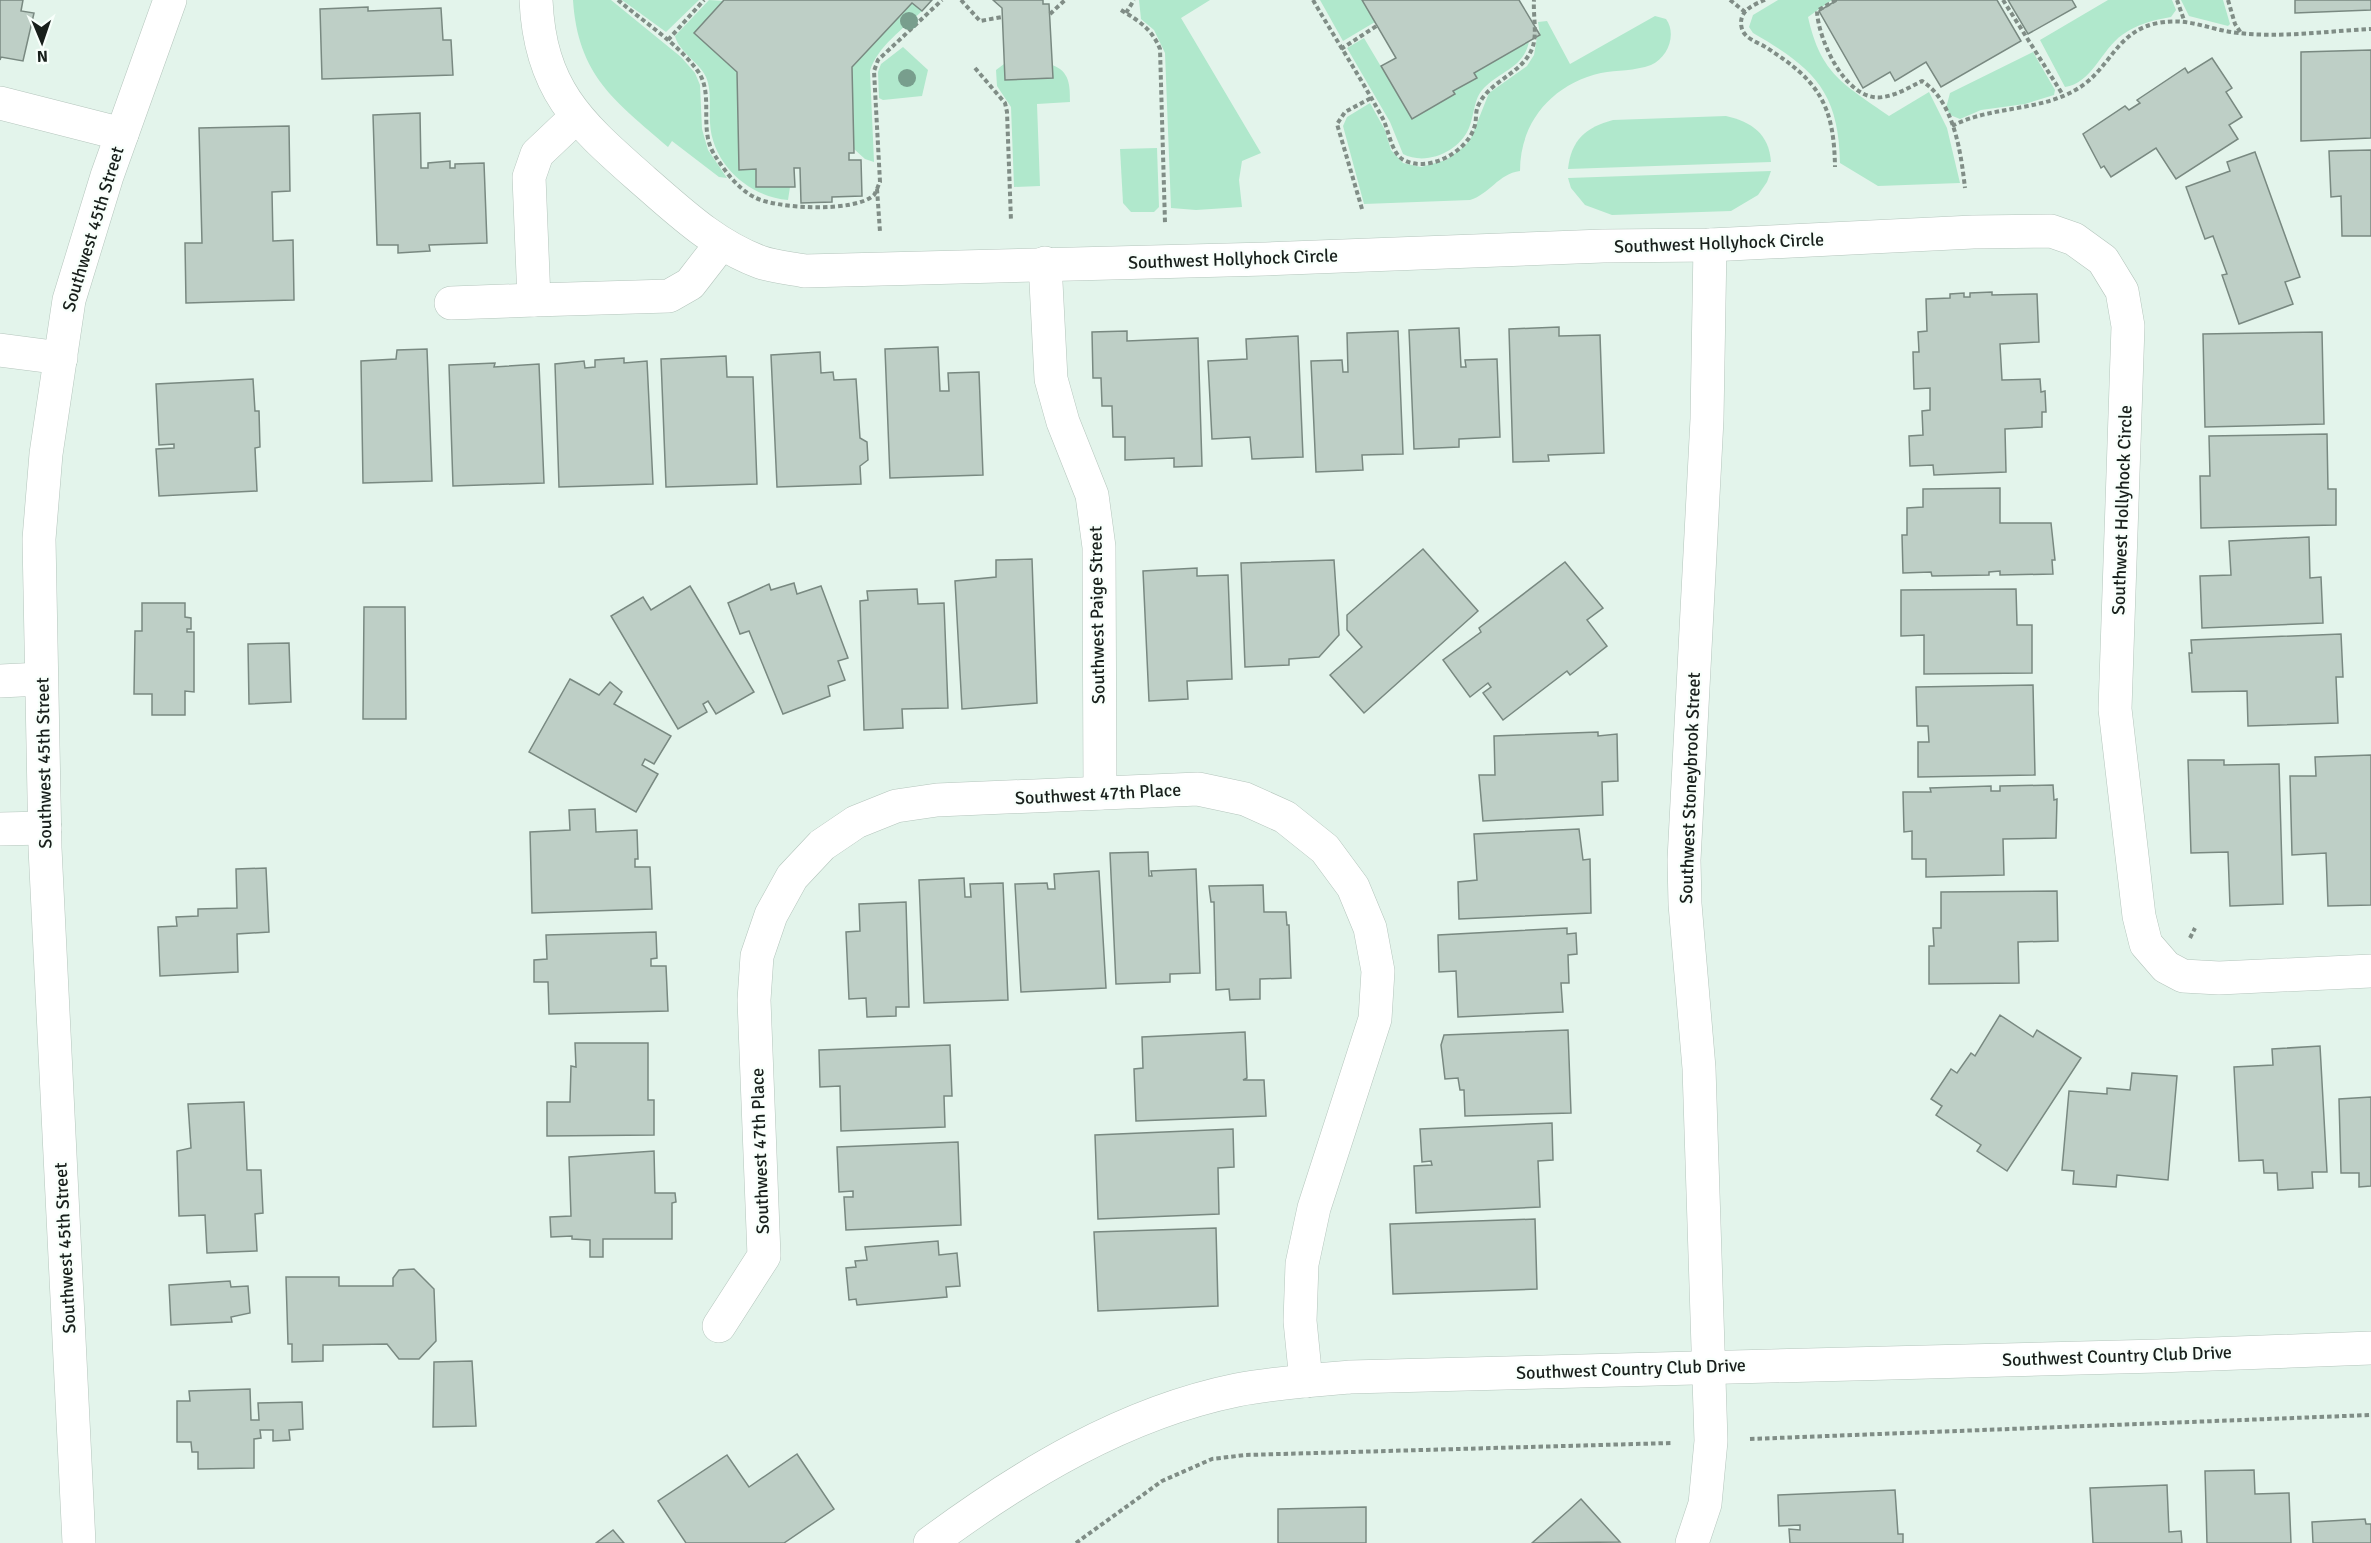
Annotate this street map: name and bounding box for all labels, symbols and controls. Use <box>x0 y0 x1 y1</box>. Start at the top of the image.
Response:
north arrow <box>12 12 72 72</box>
text: N <box>37 46 48 66</box>
street label: Southwest 45th Street <box>57 144 129 314</box>
street label: Southwest Hollyhock Circle <box>1614 228 1824 258</box>
street label: Southwest Hollyhock Circle <box>1128 244 1338 274</box>
street label: Southwest Hollyhock Circle <box>2107 405 2137 615</box>
street label: Southwest Paige Street <box>1084 526 1110 704</box>
street label: Southwest Stoneybrook Street <box>1675 672 1705 904</box>
street label: Southwest 45th Street <box>32 677 56 849</box>
street label: Southwest 47th Place <box>1014 779 1182 809</box>
street label: Southwest 47th Place <box>746 1067 774 1235</box>
street label: Southwest 45th Street <box>50 1162 80 1334</box>
street label: Southwest Country Club Drive <box>2002 1341 2232 1371</box>
street label: Southwest Country Club Drive <box>1516 1354 1746 1384</box>

